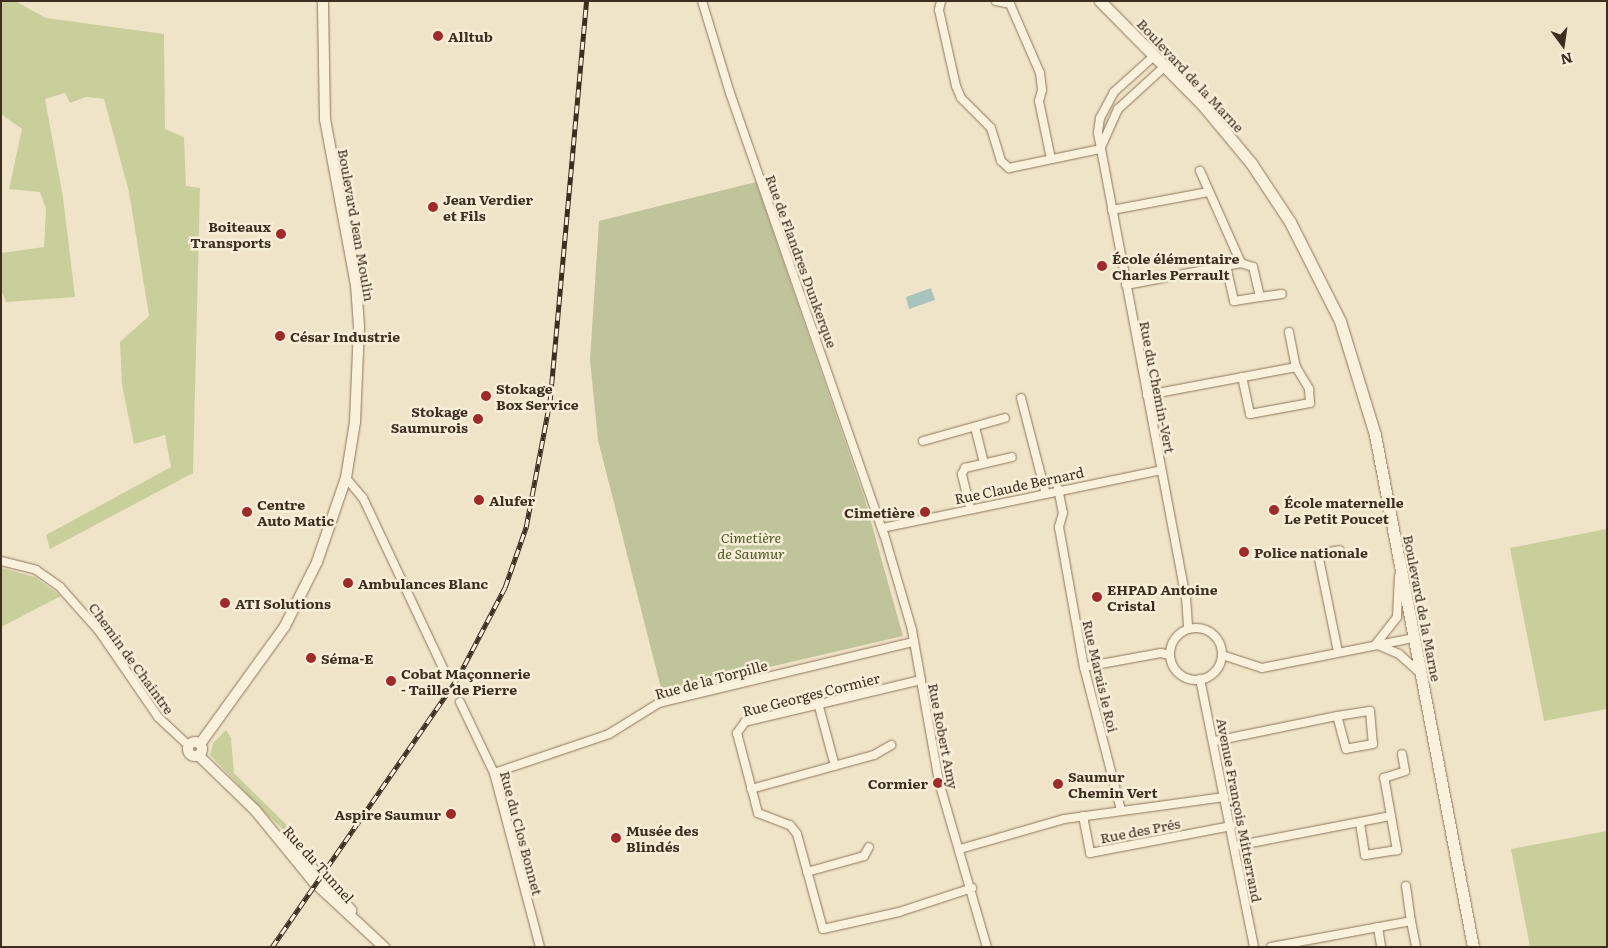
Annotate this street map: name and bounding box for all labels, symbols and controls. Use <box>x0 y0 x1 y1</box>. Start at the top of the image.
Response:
street label: Boulevard de la Marne <box>1134 15 1248 135</box>
north arrow <box>1538 20 1588 70</box>
place label: Alltub <box>448 28 493 44</box>
marker: Alltub <box>432 30 444 42</box>
text: N <box>1559 48 1575 71</box>
street label: Boulevard Jean Moulin <box>335 147 379 303</box>
street label: Rue de Flandres Dunkerque <box>763 172 841 350</box>
place label: Jean Verdier et Fils <box>443 191 533 223</box>
marker: Jean Verdier et Fils <box>427 201 439 213</box>
place label: Boiteaux Transports <box>190 218 271 250</box>
marker: Boiteaux Transports <box>275 228 287 240</box>
place label: École élémentaire Charles Perrault <box>1112 250 1239 282</box>
marker: École élémentaire Charles Perrault <box>1096 260 1108 272</box>
street label: Rue du Chemin-Vert <box>1137 319 1179 455</box>
place label: César Industrie <box>290 328 400 344</box>
marker: César Industrie <box>274 330 286 342</box>
place label: Stokage Box Service <box>496 380 579 412</box>
marker: Stokage Box Service <box>480 390 492 402</box>
place label: Stokage Saumurois <box>391 403 468 436</box>
marker: Stokage Saumurois <box>472 413 484 425</box>
street label: Rue Claude Bernard <box>953 463 1085 507</box>
place label: Alufer <box>489 492 535 508</box>
marker: Alufer <box>473 494 485 506</box>
place label: École maternelle Le Petit Poucet <box>1284 494 1404 526</box>
place label: Centre Auto Matic <box>257 496 334 528</box>
place label: Cimetière <box>844 504 915 520</box>
marker: École maternelle Le Petit Poucet <box>1268 504 1280 516</box>
marker: Centre Auto Matic <box>241 506 253 518</box>
marker: Cimetière <box>919 506 931 518</box>
park label: Cimetière de Saumur <box>717 529 785 562</box>
street label: Boulevard de la Marne <box>1401 533 1445 683</box>
place label: Police nationale <box>1254 544 1368 560</box>
marker: Police nationale <box>1238 546 1250 558</box>
place label: Ambulances Blanc <box>358 575 488 591</box>
marker: Ambulances Blanc <box>342 577 354 589</box>
place label: EHPAD Antoine Cristal <box>1107 581 1218 614</box>
marker: EHPAD Antoine Cristal <box>1091 591 1103 603</box>
place label: ATI Solutions <box>235 595 331 611</box>
marker: ATI Solutions <box>219 597 231 609</box>
street label: Chemin de Chaintre <box>86 599 178 717</box>
street label: Rue Marais le Roi <box>1080 618 1122 734</box>
place label: Séma-E <box>321 650 373 666</box>
marker: Séma-E <box>305 652 317 664</box>
street label: Rue de la Torpille <box>653 656 769 702</box>
place label: Cobat Maçonnerie - Taille de Pierre <box>401 665 530 698</box>
street label: Rue Georges Cormier <box>741 669 881 719</box>
marker: Cobat Maçonnerie - Taille de Pierre <box>385 675 397 687</box>
street label: Rue Robert Amy <box>925 682 963 790</box>
street label: Avenue François Mitterrand <box>1214 716 1266 904</box>
place label: Saumur Chemin Vert <box>1068 768 1158 800</box>
street label: Rue du Clos Bonnet <box>497 769 547 897</box>
place label: Cormier <box>868 775 928 791</box>
marker: Cormier <box>932 777 944 789</box>
marker: Saumur Chemin Vert <box>1052 778 1064 790</box>
place label: Aspire Saumur <box>334 806 441 822</box>
marker: Aspire Saumur <box>445 808 457 820</box>
street label: Rue des Prés <box>1098 814 1182 846</box>
street label: Rue du Tunnel <box>280 822 358 906</box>
place label: Musée des Blindés <box>626 822 698 854</box>
marker: Musée des Blindés <box>610 832 622 844</box>

